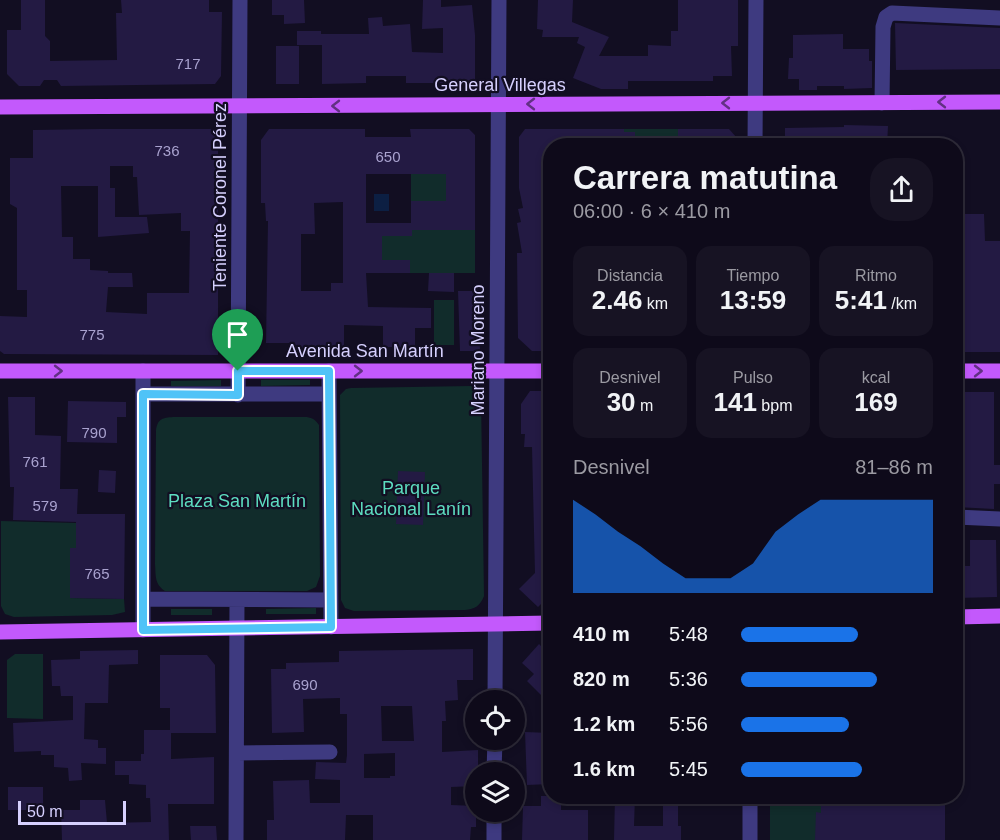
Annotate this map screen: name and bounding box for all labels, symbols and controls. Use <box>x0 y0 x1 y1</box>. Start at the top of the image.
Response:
house number: 717 <box>175 55 201 72</box>
street label: General Villegas <box>434 75 566 95</box>
one-way arrow <box>937 96 946 108</box>
one-way arrow <box>721 97 730 109</box>
one-way arrow <box>526 98 535 111</box>
one-way arrow <box>331 100 340 112</box>
street label: Teniente Coronel Pérez <box>210 103 230 291</box>
house number: 736 <box>154 142 180 159</box>
house number: 650 <box>375 148 401 165</box>
button: share <box>870 158 933 221</box>
text: Carrera matutina <box>573 159 837 196</box>
text: 06:00 · 6 × 410 m <box>573 200 730 222</box>
text: Distancia <box>597 267 663 284</box>
text: Tiempo <box>727 267 779 284</box>
text: Ritmo <box>855 267 897 284</box>
street label: Mariano Moreno <box>468 284 488 416</box>
text: 2.46 <box>592 285 642 315</box>
text: 13:59 <box>720 285 786 315</box>
text: 5:41 <box>835 285 887 315</box>
text: km <box>642 295 668 312</box>
text: /km <box>887 295 917 312</box>
pin <box>212 309 263 371</box>
icon: arrive <box>221 318 254 351</box>
house number: 775 <box>79 326 105 343</box>
street label: Avenida San Martín <box>286 341 444 361</box>
one-way arrow <box>54 365 63 377</box>
one-way arrow <box>354 365 363 377</box>
one-way arrow <box>973 365 982 377</box>
text: Desnivel <box>599 369 661 386</box>
text: Pulso <box>733 369 773 386</box>
text: kcal <box>862 369 890 386</box>
text: 30 <box>607 387 636 417</box>
text: 141 <box>714 387 757 417</box>
text: 169 <box>854 387 898 417</box>
text: m <box>636 397 653 414</box>
text: bpm <box>757 397 792 414</box>
house number: 790 <box>81 424 107 441</box>
house number: 761 <box>22 453 48 470</box>
text: Desnivel <box>573 456 650 478</box>
text: 81–86 m <box>855 456 933 478</box>
park label: Parque Nacional Lanín <box>351 478 471 519</box>
park label: Plaza San Martín <box>168 491 306 511</box>
house number: 579 <box>32 497 58 514</box>
house number: 765 <box>84 565 110 582</box>
text: 410 m <box>573 623 630 645</box>
text: 5:48 <box>669 623 708 645</box>
text: 820 m <box>573 668 630 690</box>
text: 5:36 <box>669 668 708 690</box>
house number: 690 <box>292 676 318 693</box>
map controls <box>465 690 525 822</box>
button: locate <box>465 690 525 750</box>
text: 1.2 km <box>573 713 635 735</box>
text: 5:56 <box>669 713 708 735</box>
text: 1.6 km <box>573 758 635 780</box>
text: 5:45 <box>669 758 708 780</box>
button: layers <box>465 762 525 822</box>
scale bar <box>18 798 126 826</box>
text: 50 m <box>27 803 63 820</box>

